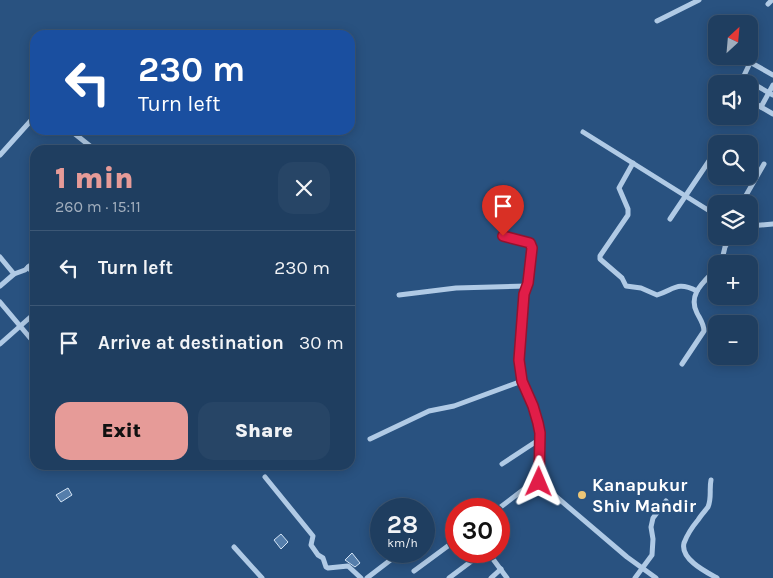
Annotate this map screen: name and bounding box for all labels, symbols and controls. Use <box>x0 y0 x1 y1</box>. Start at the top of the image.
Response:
north arrow <box>708 15 758 65</box>
map controls <box>708 15 758 365</box>
text: 230 m <box>138 49 245 90</box>
icon: left <box>55 50 120 115</box>
button: sound <box>708 75 758 125</box>
text: Turn left <box>138 91 221 117</box>
button: search <box>708 135 758 185</box>
text: 1 min <box>55 160 134 196</box>
button: close <box>278 162 330 214</box>
pin <box>482 185 524 236</box>
icon: arrive <box>489 192 517 220</box>
button: layers <box>708 195 758 245</box>
text: 260 m · 15:11 <box>55 197 141 216</box>
icon: left <box>55 254 83 282</box>
button: + <box>708 255 758 305</box>
text: Turn left <box>98 257 173 279</box>
text: 230 m <box>274 257 330 279</box>
button: − <box>708 315 758 365</box>
icon: arrive <box>55 329 83 357</box>
text: Arrive at destination <box>98 332 284 354</box>
text: 30 m <box>299 332 344 354</box>
button: Exit <box>55 402 188 460</box>
button: Share <box>198 402 330 460</box>
position arrow <box>512 455 564 507</box>
place label: Kanapukur Shiv Mandir <box>592 474 696 517</box>
marker: Kanapukur Shiv Mandir <box>576 489 588 501</box>
speed limit sign: 30 <box>445 498 510 563</box>
text: 28 <box>387 510 418 539</box>
text: km/h <box>387 536 418 550</box>

